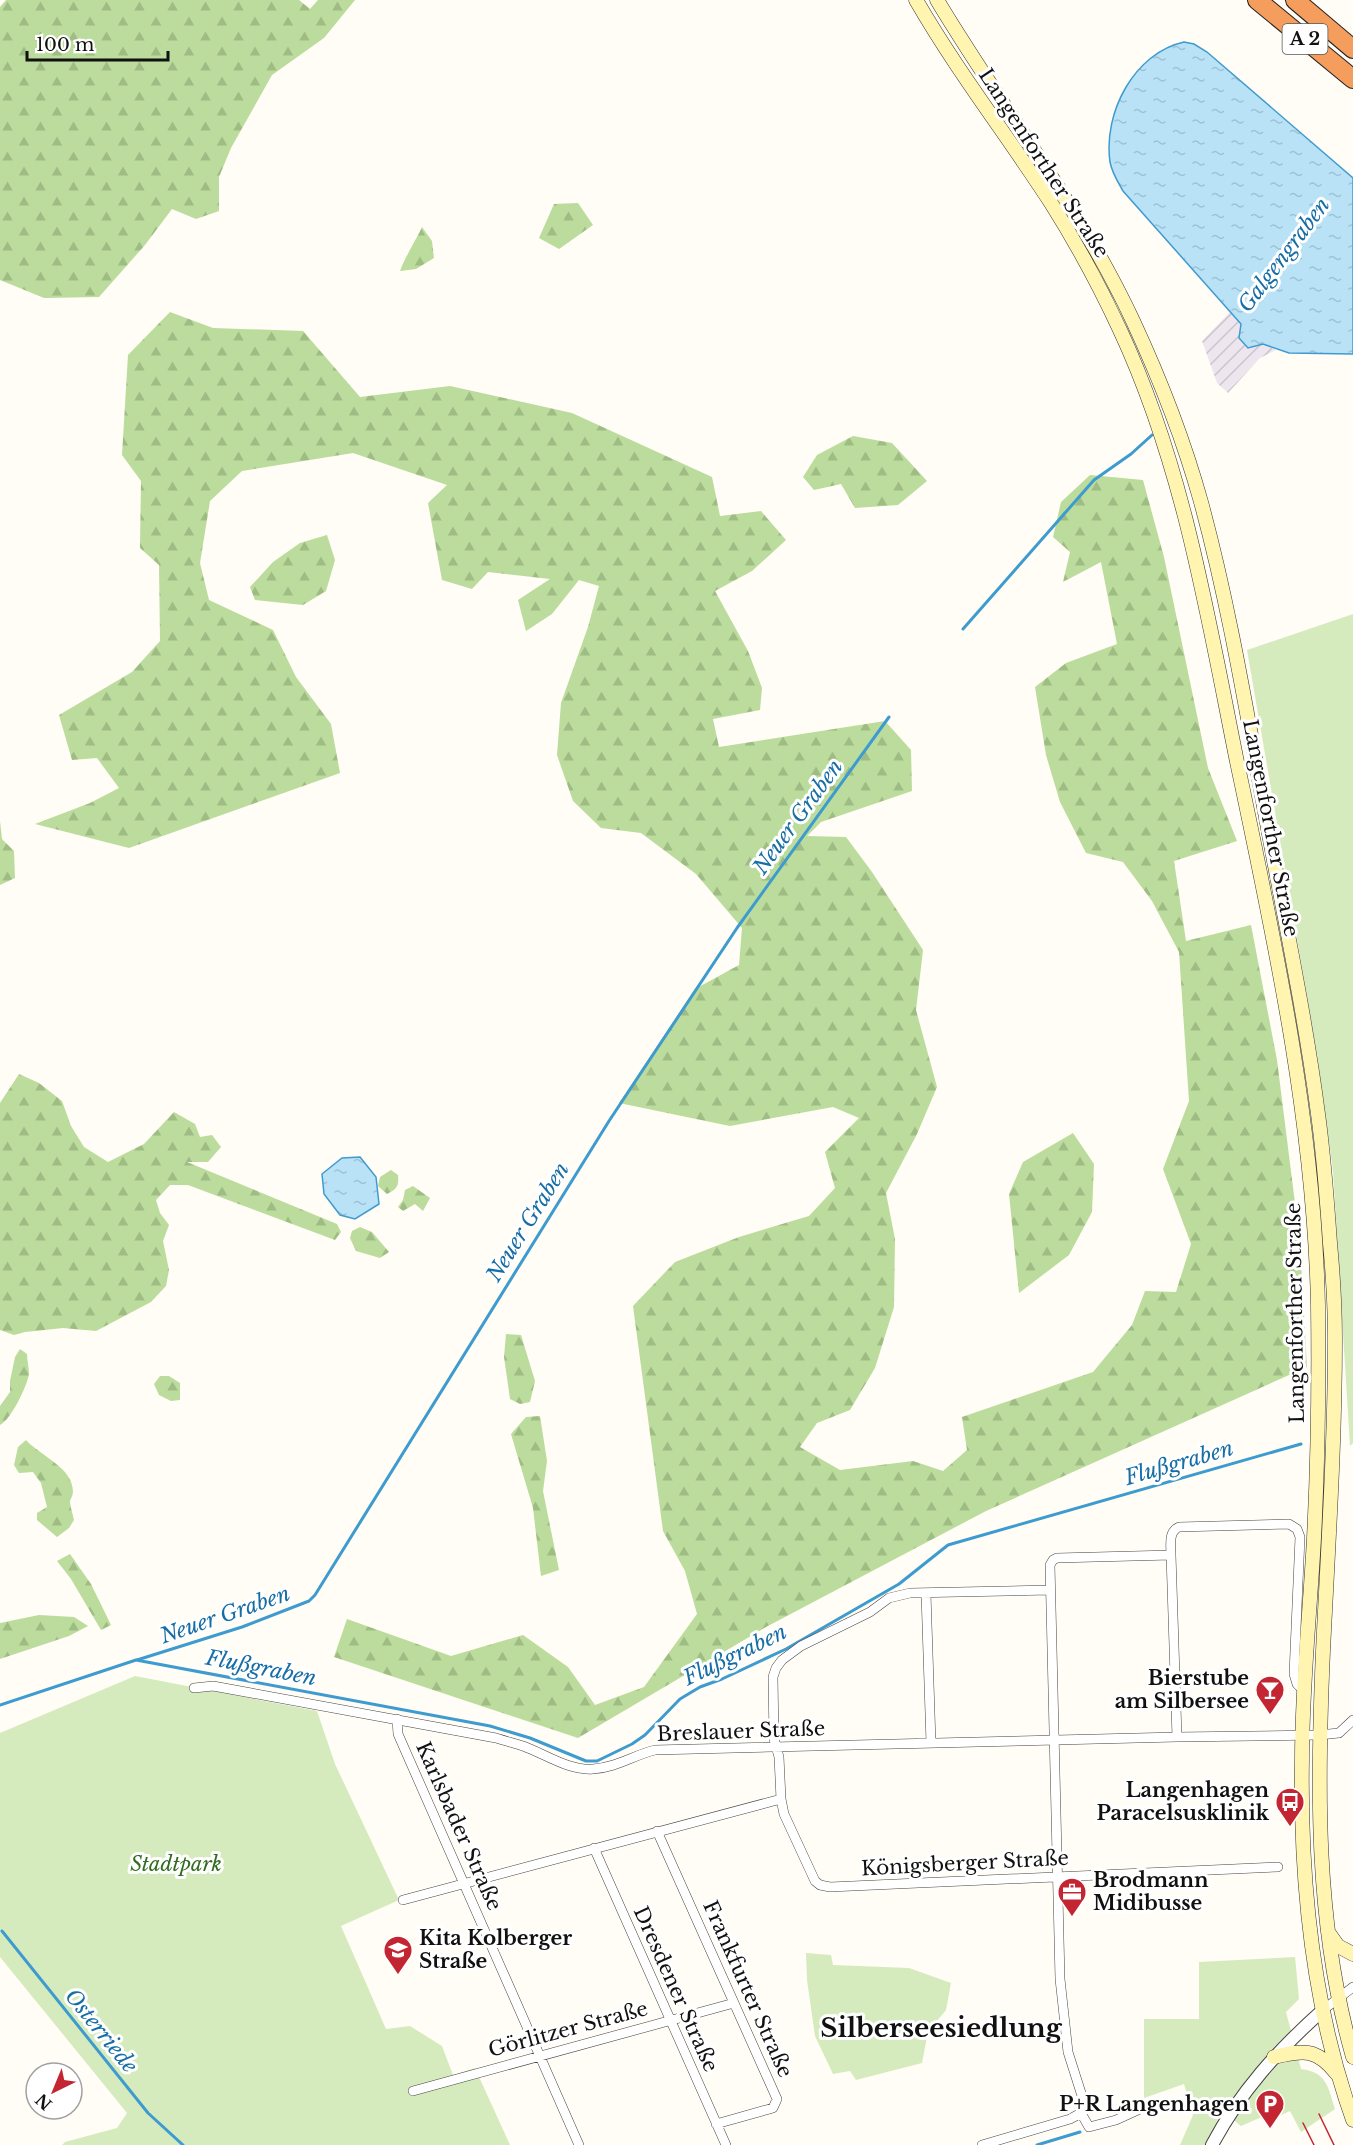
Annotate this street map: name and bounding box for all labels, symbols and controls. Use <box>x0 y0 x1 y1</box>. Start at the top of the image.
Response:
scale bar <box>27 24 168 62</box>
road number: A 2 <box>1282 24 1328 54</box>
text: 100 m <box>36 34 94 56</box>
street label: Langenforther Straße <box>974 64 1114 262</box>
water label: Galgengraben <box>1233 193 1335 317</box>
street label: Langenforther Straße <box>1238 717 1304 939</box>
water label: Neuer Graben <box>747 755 848 880</box>
water label: Neuer Graben <box>481 1158 575 1287</box>
street label: Langenforther Straße <box>1281 1202 1309 1424</box>
water label: Flußgraben <box>1121 1435 1236 1491</box>
water label: Neuer Graben <box>156 1581 293 1650</box>
water label: Flußgraben <box>678 1619 791 1692</box>
water label: Flußgraben <box>203 1644 318 1691</box>
place label: Bierstube am Silbersee <box>1115 1666 1249 1713</box>
bar icon: Bierstube am Silbersee <box>1254 1674 1286 1716</box>
street label: Breslauer Straße <box>656 1716 826 1746</box>
street label: Karlsbader Straße <box>411 1738 507 1914</box>
place label: Langenhagen Paracelsusklinik <box>1096 1778 1270 1825</box>
bus stop icon: Langenhagen Paracelsusklinik <box>1274 1786 1306 1828</box>
street label: Königsberger Straße <box>860 1846 1070 1880</box>
park label: Stadtpark <box>130 1852 222 1876</box>
place label: Brodmann Midibusse <box>1093 1868 1209 1915</box>
office icon: Brodmann Midibusse <box>1056 1876 1088 1918</box>
street label: Frankfurter Straße <box>698 1897 798 2081</box>
street label: Dresdener Straße <box>629 1903 723 2075</box>
place label: Kita Kolberger Straße <box>419 1926 572 1973</box>
school or university icon: Kita Kolberger Straße <box>382 1934 414 1976</box>
water label: Osterriede <box>59 1984 143 2079</box>
street label: Görlitzer Straße <box>486 1996 650 2062</box>
district label: Silberseesiedlung <box>820 2012 1063 2044</box>
north arrow <box>24 2061 84 2121</box>
parking icon: P+R Langenhagen <box>1254 2088 1286 2130</box>
text: N <box>31 2090 56 2114</box>
place label: P+R Langenhagen <box>1059 2092 1249 2116</box>

